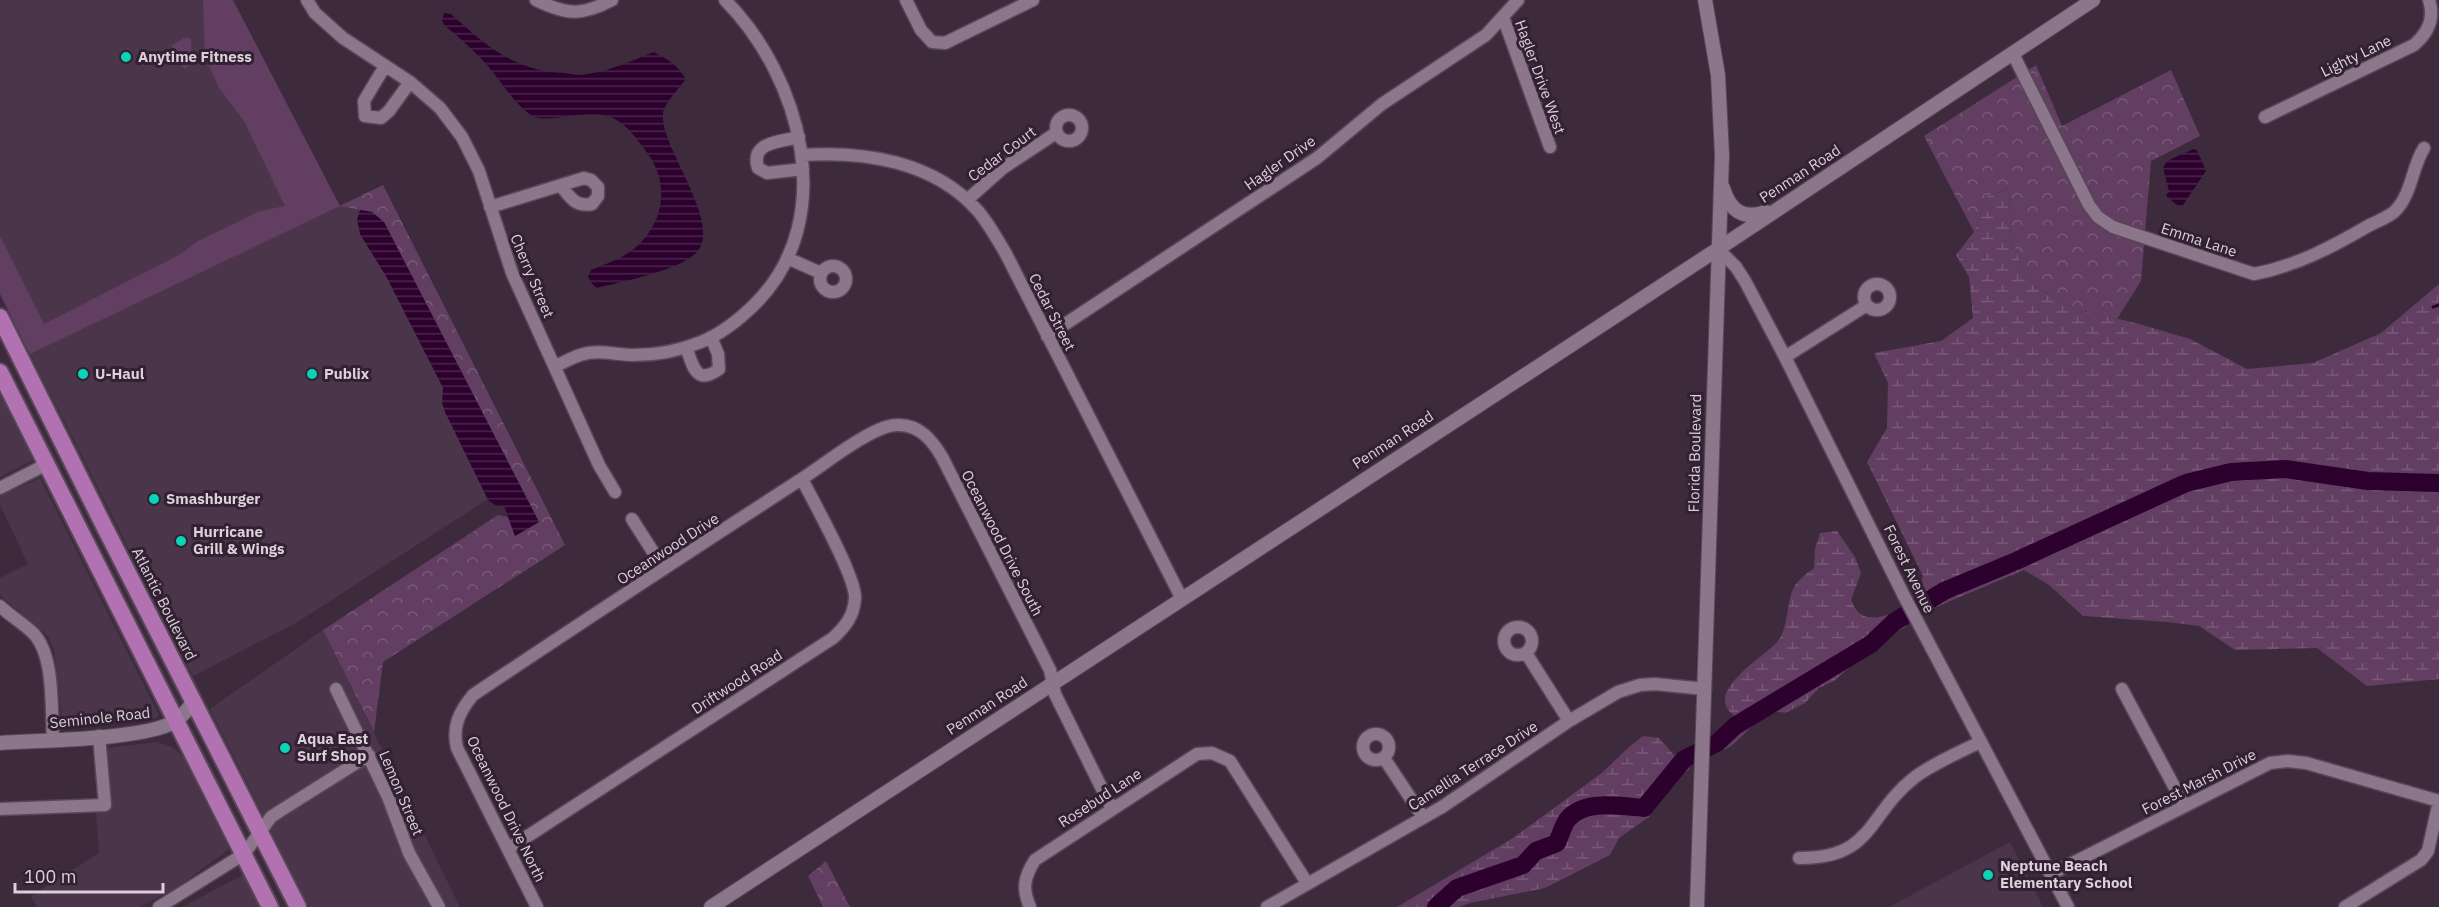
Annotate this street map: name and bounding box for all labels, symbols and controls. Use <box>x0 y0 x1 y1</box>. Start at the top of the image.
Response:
street label: Hagler Drive West <box>1511 17 1570 137</box>
street label: Lighty Lane <box>2317 30 2394 81</box>
place label: Anytime Fitness <box>138 47 252 66</box>
marker: Anytime Fitness <box>119 50 133 64</box>
street label: Cedar Court <box>964 122 1040 185</box>
street label: Hagler Drive <box>1240 131 1319 194</box>
street label: Penman Road <box>1755 140 1844 207</box>
street label: Emma Lane <box>2159 218 2240 261</box>
street label: Cherry Street <box>506 231 559 321</box>
street label: Cedar Street <box>1025 270 1080 354</box>
place label: U-Haul <box>95 364 145 383</box>
place label: Publix <box>324 364 370 383</box>
marker: U-Haul <box>76 367 90 381</box>
marker: Publix <box>305 367 319 381</box>
street label: Florida Boulevard <box>1684 394 1705 512</box>
street label: Penman Road <box>1348 406 1437 473</box>
street label: Oceanwood Drive South <box>957 467 1047 619</box>
place label: Smashburger <box>166 489 260 508</box>
marker: Smashburger <box>147 492 161 506</box>
street label: Oceanwood Drive <box>613 508 722 589</box>
street label: Forest Avenue <box>1880 521 1939 616</box>
place label: Hurricane Grill & Wings <box>193 522 285 558</box>
marker: Hurricane Grill & Wings <box>174 534 188 548</box>
street label: Atlantic Boulevard <box>128 544 201 663</box>
street label: Driftwood Road <box>688 645 786 718</box>
street label: Penman Road <box>942 672 1031 739</box>
street label: Seminole Road <box>49 703 151 732</box>
street label: Camellia Terrace Drive <box>1404 717 1541 815</box>
place label: Aqua East Surf Shop <box>297 729 368 765</box>
street label: Oceanwood Drive North <box>463 733 550 885</box>
marker: Aqua East Surf Shop <box>278 741 292 755</box>
street label: Forest Marsh Drive <box>2138 744 2259 819</box>
street label: Lemon Street <box>375 748 428 838</box>
street label: Rosebud Lane <box>1055 764 1145 831</box>
scale bar <box>15 856 164 894</box>
place label: Neptune Beach Elementary School <box>2000 856 2133 892</box>
text: 100 m <box>24 865 76 888</box>
marker: Neptune Beach Elementary School <box>1981 868 1995 882</box>

